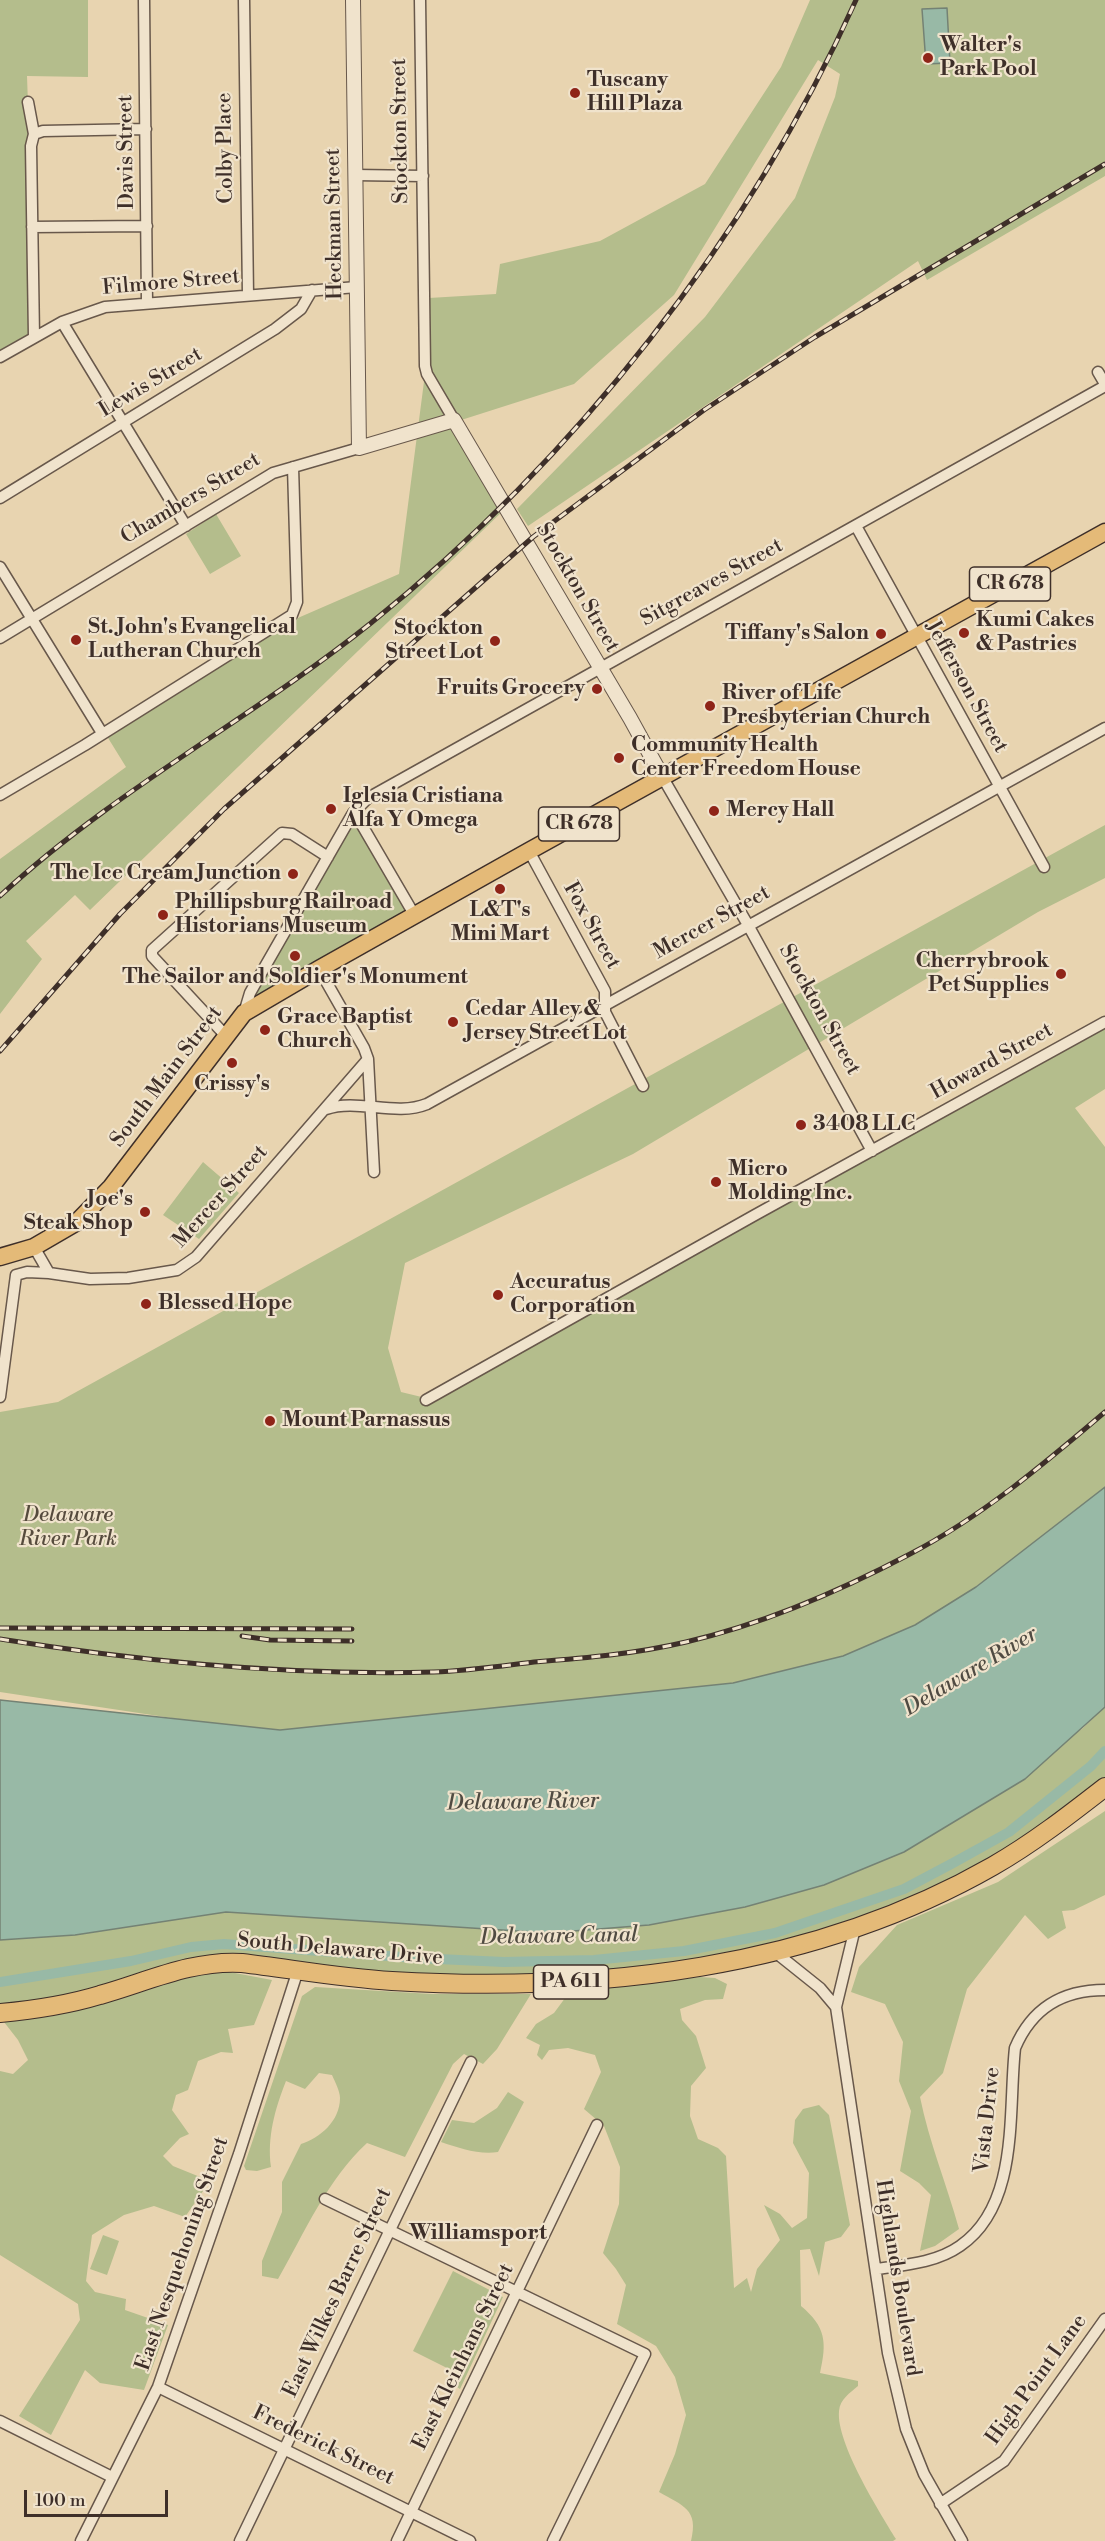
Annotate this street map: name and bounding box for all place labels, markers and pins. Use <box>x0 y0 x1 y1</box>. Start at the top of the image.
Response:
place label: Walter's Park Pool <box>940 33 1037 83</box>
marker: Walter's Park Pool <box>921 51 935 65</box>
place label: Tuscany Hill Plaza <box>587 68 683 118</box>
marker: Tuscany Hill Plaza <box>568 86 582 100</box>
place label: Kumi Cakes & Pastries <box>976 608 1094 658</box>
place label: St. John's Evangelical Lutheran Church <box>88 615 296 665</box>
place label: Stockton Street Lot <box>386 616 483 666</box>
place label: Tiffany's Salon <box>725 621 869 647</box>
marker: Kumi Cakes & Pastries <box>957 626 971 640</box>
marker: Tiffany's Salon <box>874 627 888 641</box>
marker: St. John's Evangelical Lutheran Church <box>69 633 83 647</box>
marker: Stockton Street Lot <box>488 634 502 648</box>
place label: Fruits Grocery <box>437 676 585 702</box>
place label: River of Life Presbyterian Church <box>722 681 930 731</box>
marker: Fruits Grocery <box>590 682 604 696</box>
marker: River of Life Presbyterian Church <box>703 699 717 713</box>
place label: Community Health Center Freedom House <box>631 733 861 783</box>
marker: Community Health Center Freedom House <box>612 751 626 765</box>
place label: Iglesia Cristiana Alfa Y Omega <box>343 784 503 834</box>
place label: Mercy Hall <box>726 798 835 824</box>
marker: Iglesia Cristiana Alfa Y Omega <box>324 802 338 816</box>
marker: Mercy Hall <box>707 804 721 818</box>
place label: The Ice Cream Junction <box>50 861 281 887</box>
marker: The Ice Cream Junction <box>286 867 300 881</box>
marker: L&T's Mini Mart <box>493 882 507 896</box>
place label: Phillipsburg Railroad Historians Museum <box>175 890 392 940</box>
place label: L&T's Mini Mart <box>451 898 549 948</box>
marker: Phillipsburg Railroad Historians Museum <box>156 908 170 922</box>
marker: The Sailor and Soldier's Monument <box>288 949 302 963</box>
place label: Cherrybrook Pet Supplies <box>916 949 1049 999</box>
place label: The Sailor and Soldier's Monument <box>122 965 468 991</box>
marker: Cherrybrook Pet Supplies <box>1054 967 1068 981</box>
place label: Cedar Alley & Jersey Street Lot <box>465 997 627 1047</box>
place label: Grace Baptist Church <box>277 1005 412 1055</box>
marker: Cedar Alley & Jersey Street Lot <box>446 1015 460 1029</box>
marker: Grace Baptist Church <box>258 1023 272 1037</box>
marker: Crissy's <box>225 1056 239 1070</box>
place label: Crissy's <box>194 1072 270 1098</box>
place label: 3408 LLC <box>813 1112 916 1138</box>
marker: 3408 LLC <box>794 1118 808 1132</box>
place label: Micro Molding Inc. <box>728 1157 852 1207</box>
marker: Micro Molding Inc. <box>709 1175 723 1189</box>
place label: Joe's Steak Shop <box>24 1187 133 1237</box>
marker: Joe's Steak Shop <box>138 1205 152 1219</box>
place label: Accuratus Corporation <box>510 1270 635 1320</box>
marker: Accuratus Corporation <box>491 1288 505 1302</box>
place label: Blessed Hope <box>158 1291 292 1317</box>
marker: Blessed Hope <box>139 1297 153 1311</box>
place label: Mount Parnassus <box>282 1408 450 1434</box>
marker: Mount Parnassus <box>263 1414 277 1428</box>

